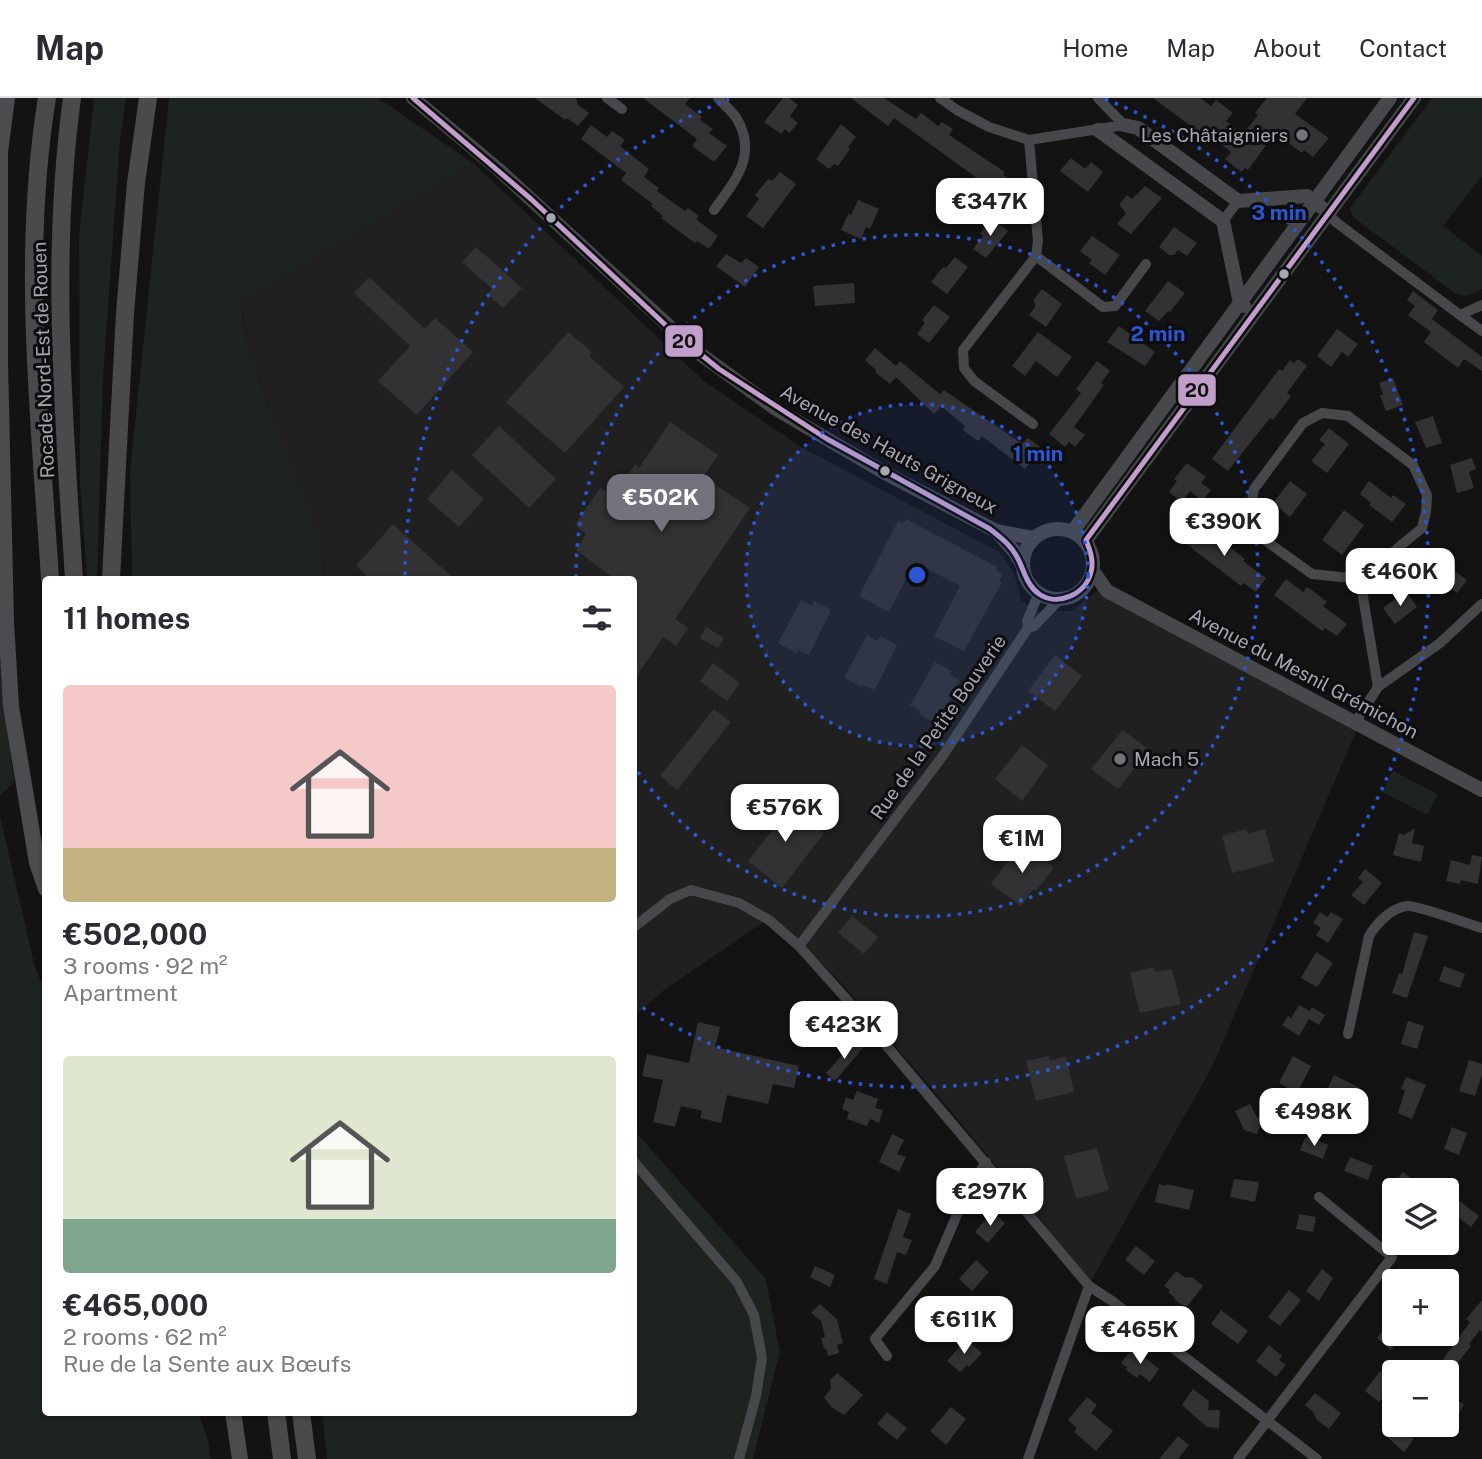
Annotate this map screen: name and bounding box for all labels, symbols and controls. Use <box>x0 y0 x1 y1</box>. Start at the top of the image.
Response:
text: Map <box>35 29 104 67</box>
text: Home <box>1062 34 1128 62</box>
text: Map <box>1166 34 1215 62</box>
text: About <box>1253 34 1321 62</box>
text: Contact <box>1359 34 1447 62</box>
place label: Les Châtaigniers <box>1141 124 1288 146</box>
marker: Les Châtaigniers <box>1294 127 1310 143</box>
pin: €347K <box>941 178 1039 238</box>
text: €347K <box>952 187 1028 214</box>
text: 3 min <box>1251 200 1307 225</box>
unlabelled marker <box>544 211 558 225</box>
street label: Rocade Nord-Est de Rouen <box>28 241 58 479</box>
unlabelled marker <box>1277 267 1291 281</box>
text: 2 min <box>1130 321 1186 346</box>
line badge: 20 <box>664 324 704 358</box>
text: 20 <box>672 330 696 352</box>
line badge: 20 <box>1177 373 1217 407</box>
text: 20 <box>1185 379 1209 401</box>
street label: Avenue des Hauts Grigneux <box>777 380 1002 518</box>
text: 1 min <box>1013 441 1063 466</box>
unlabelled marker <box>878 464 892 478</box>
pin: €502K <box>612 474 710 534</box>
text: €502K <box>623 483 699 510</box>
pin: €390K <box>1175 498 1273 558</box>
text: €390K <box>1186 507 1262 534</box>
pin: €460K <box>1351 548 1449 608</box>
text: €460K <box>1362 557 1438 584</box>
centre of rings <box>905 563 929 587</box>
icon: filters <box>578 599 616 637</box>
text: 11 homes <box>63 600 190 636</box>
street label: Avenue du Mesnil Grémichon <box>1186 603 1422 743</box>
street label: Rue de la Petite Bouverie <box>866 630 1010 824</box>
icon: home <box>277 731 403 857</box>
place label: Mach 5 <box>1134 748 1199 770</box>
marker: Mach 5 <box>1112 751 1128 767</box>
pin: €576K <box>736 784 834 844</box>
text: €576K <box>747 793 823 820</box>
pin: €1M <box>988 816 1056 875</box>
text: €1M <box>999 824 1045 851</box>
text: €502,000 <box>63 916 207 952</box>
text: 3 rooms · 92 m² <box>63 952 228 979</box>
text: Apartment <box>63 979 178 1006</box>
pin: €423K <box>795 1002 893 1061</box>
text: €423K <box>806 1010 882 1037</box>
pin: €498K <box>1265 1088 1363 1148</box>
text: €498K <box>1275 1097 1353 1124</box>
icon: home <box>277 1102 403 1228</box>
pin: €297K <box>941 1168 1039 1228</box>
text: €297K <box>952 1177 1028 1204</box>
map controls <box>1382 1178 1459 1437</box>
button: layers <box>1382 1178 1459 1255</box>
button: + <box>1382 1269 1459 1346</box>
text: €465,000 <box>63 1287 208 1323</box>
pin: €611K <box>915 1296 1013 1356</box>
text: €611K <box>931 1305 997 1332</box>
pin: €465K <box>1091 1306 1189 1366</box>
text: €465K <box>1101 1315 1179 1342</box>
text: 2 rooms · 62 m² <box>63 1323 227 1350</box>
text: Rue de la Sente aux Bœufs <box>63 1350 351 1377</box>
button: − <box>1382 1360 1459 1437</box>

